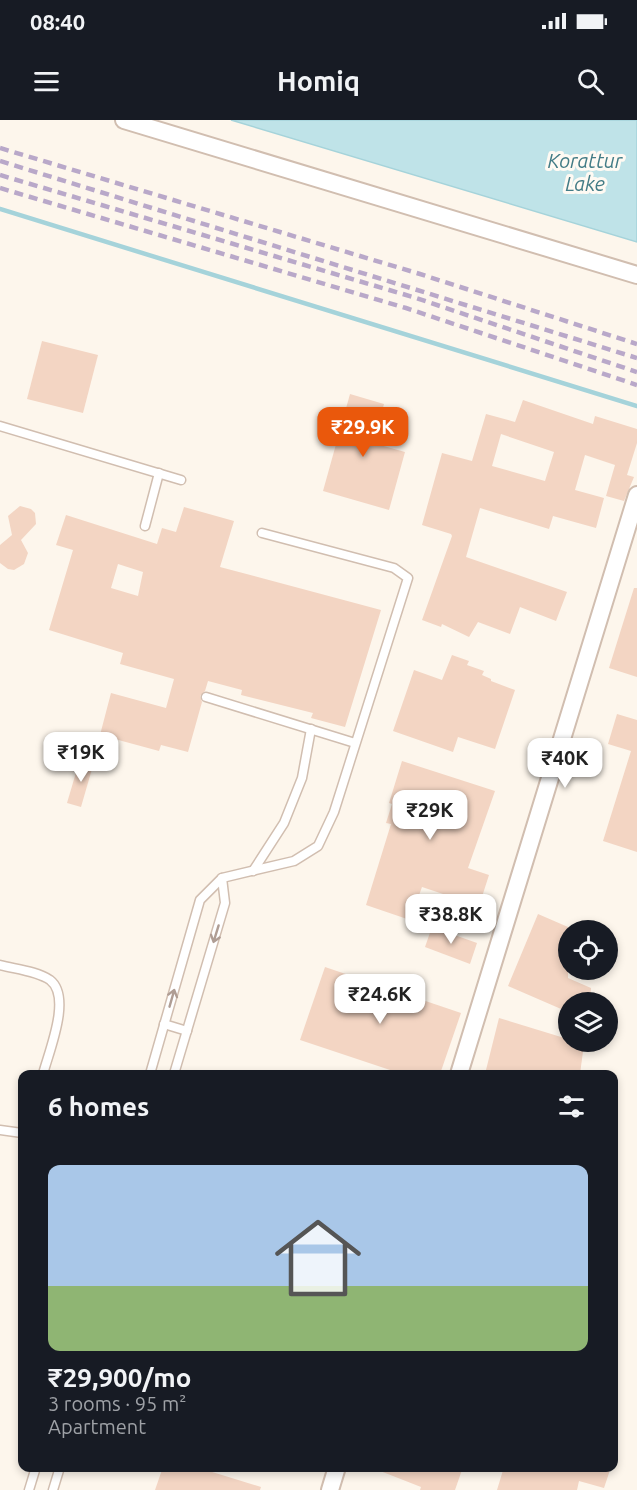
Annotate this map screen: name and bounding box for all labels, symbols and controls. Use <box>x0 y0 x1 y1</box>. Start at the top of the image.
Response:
text: 08:40 <box>30 9 85 34</box>
icon: menu <box>30 65 63 98</box>
icon: search <box>574 65 607 98</box>
text: Homiq <box>277 66 360 96</box>
water label: Korattur Lake <box>548 149 624 195</box>
pin: ₹29.9K <box>314 407 412 458</box>
text: ₹29.9K <box>331 415 395 438</box>
pin: ₹19K <box>45 732 117 783</box>
pin: ₹40K <box>529 738 601 789</box>
text: ₹19K <box>57 740 105 763</box>
text: ₹40K <box>541 746 589 769</box>
pin: ₹29K <box>394 790 466 841</box>
text: ₹29K <box>406 798 454 821</box>
pin: ₹38.8K <box>402 894 500 945</box>
text: ₹38.8K <box>419 902 483 925</box>
map controls <box>558 920 618 1052</box>
button: locate <box>558 920 618 980</box>
one-way arrow <box>210 925 221 944</box>
pin: ₹24.6K <box>331 974 429 1025</box>
text: ₹24.6K <box>348 982 412 1005</box>
one-way arrow <box>167 989 178 1008</box>
button: layers <box>558 992 618 1052</box>
icon: filters <box>555 1090 588 1123</box>
text: 6 homes <box>48 1092 149 1121</box>
icon: home <box>264 1204 372 1312</box>
text: ₹29,900/mo <box>48 1363 191 1392</box>
text: 3 rooms · 95 m² <box>48 1392 186 1415</box>
text: Apartment <box>48 1415 146 1438</box>

